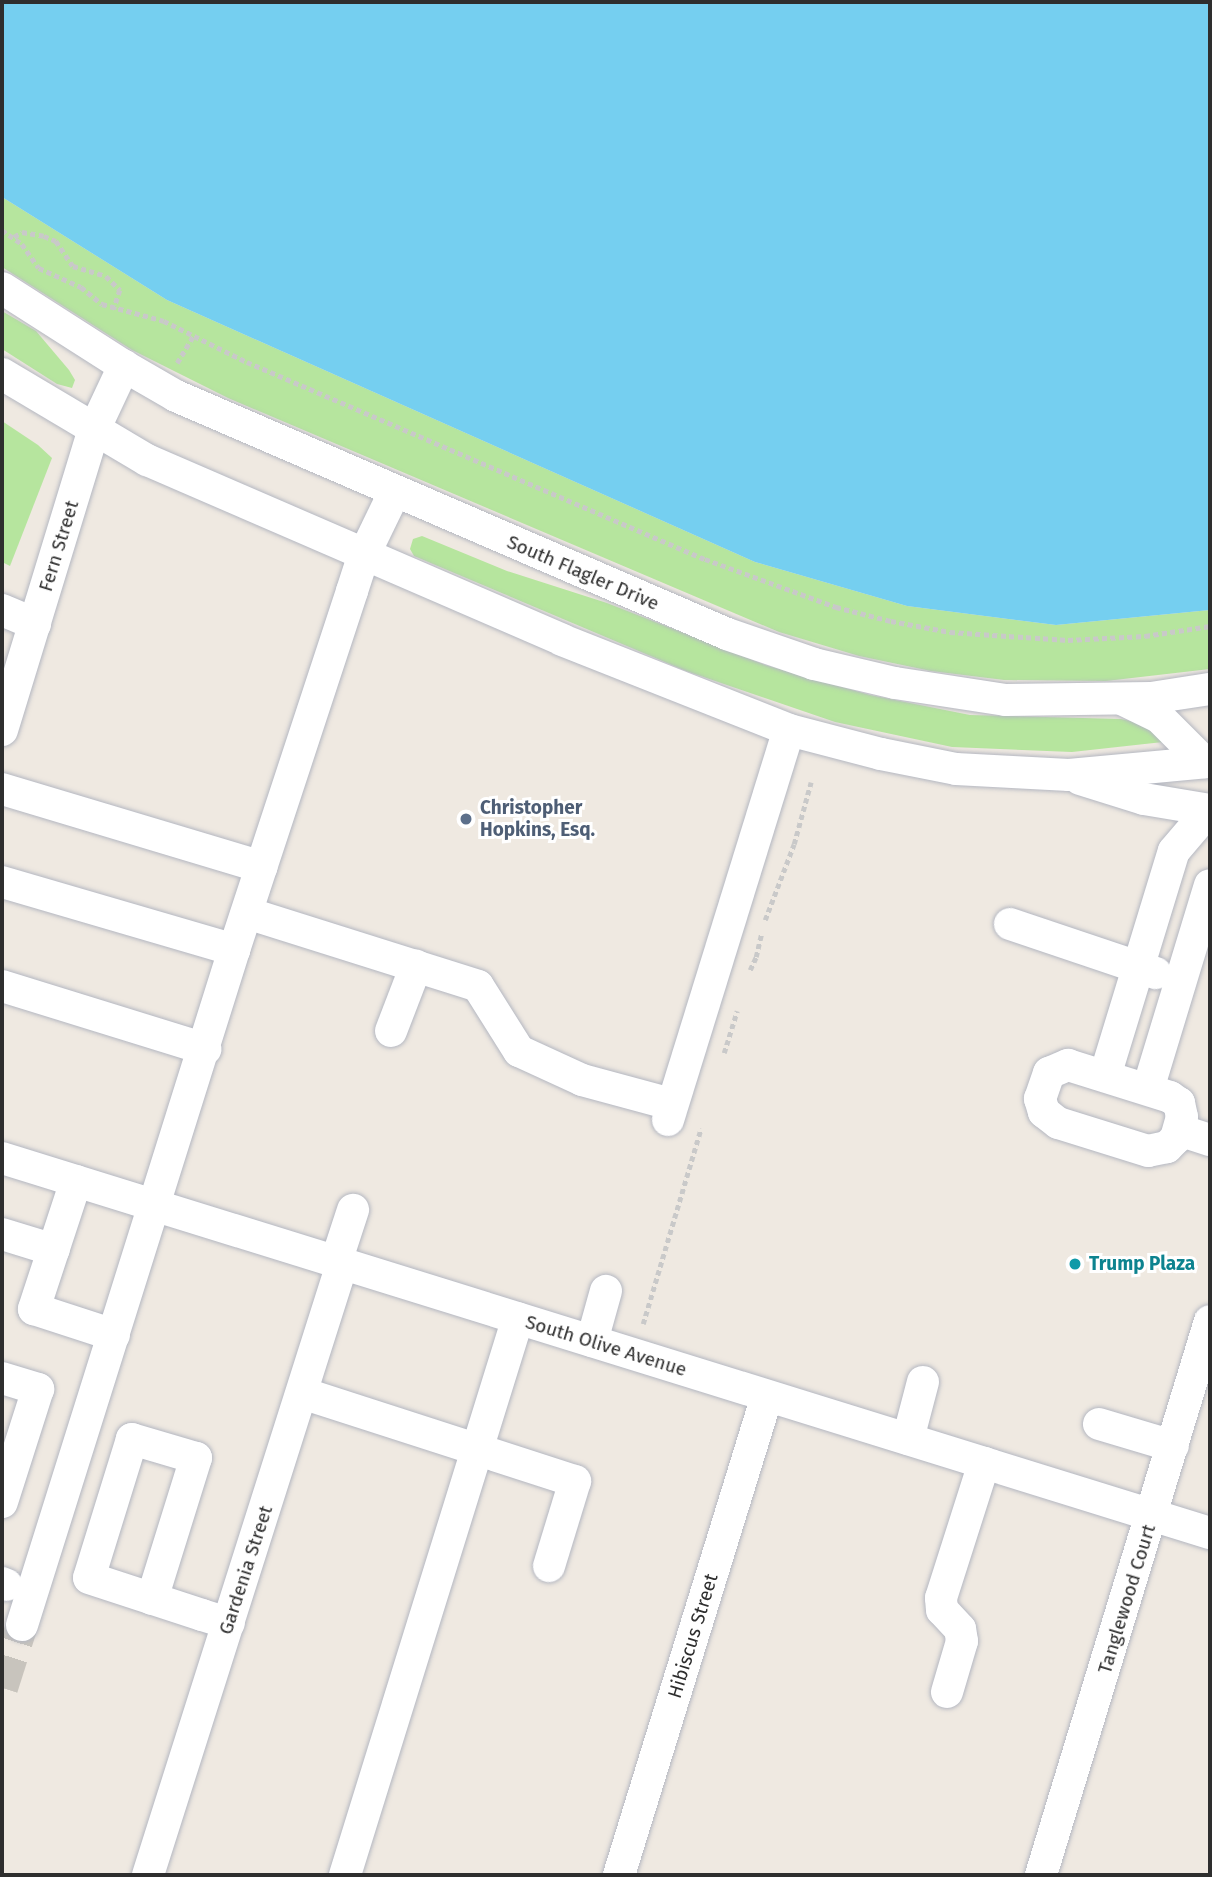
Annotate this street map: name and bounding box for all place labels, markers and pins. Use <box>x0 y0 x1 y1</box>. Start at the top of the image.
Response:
place label: Christopher Hopkins, Esq. <box>480 797 595 841</box>
marker: Christopher Hopkins, Esq. <box>458 811 474 827</box>
place label: Trump Plaza <box>1089 1253 1195 1275</box>
marker: Trump Plaza <box>1067 1256 1083 1272</box>

